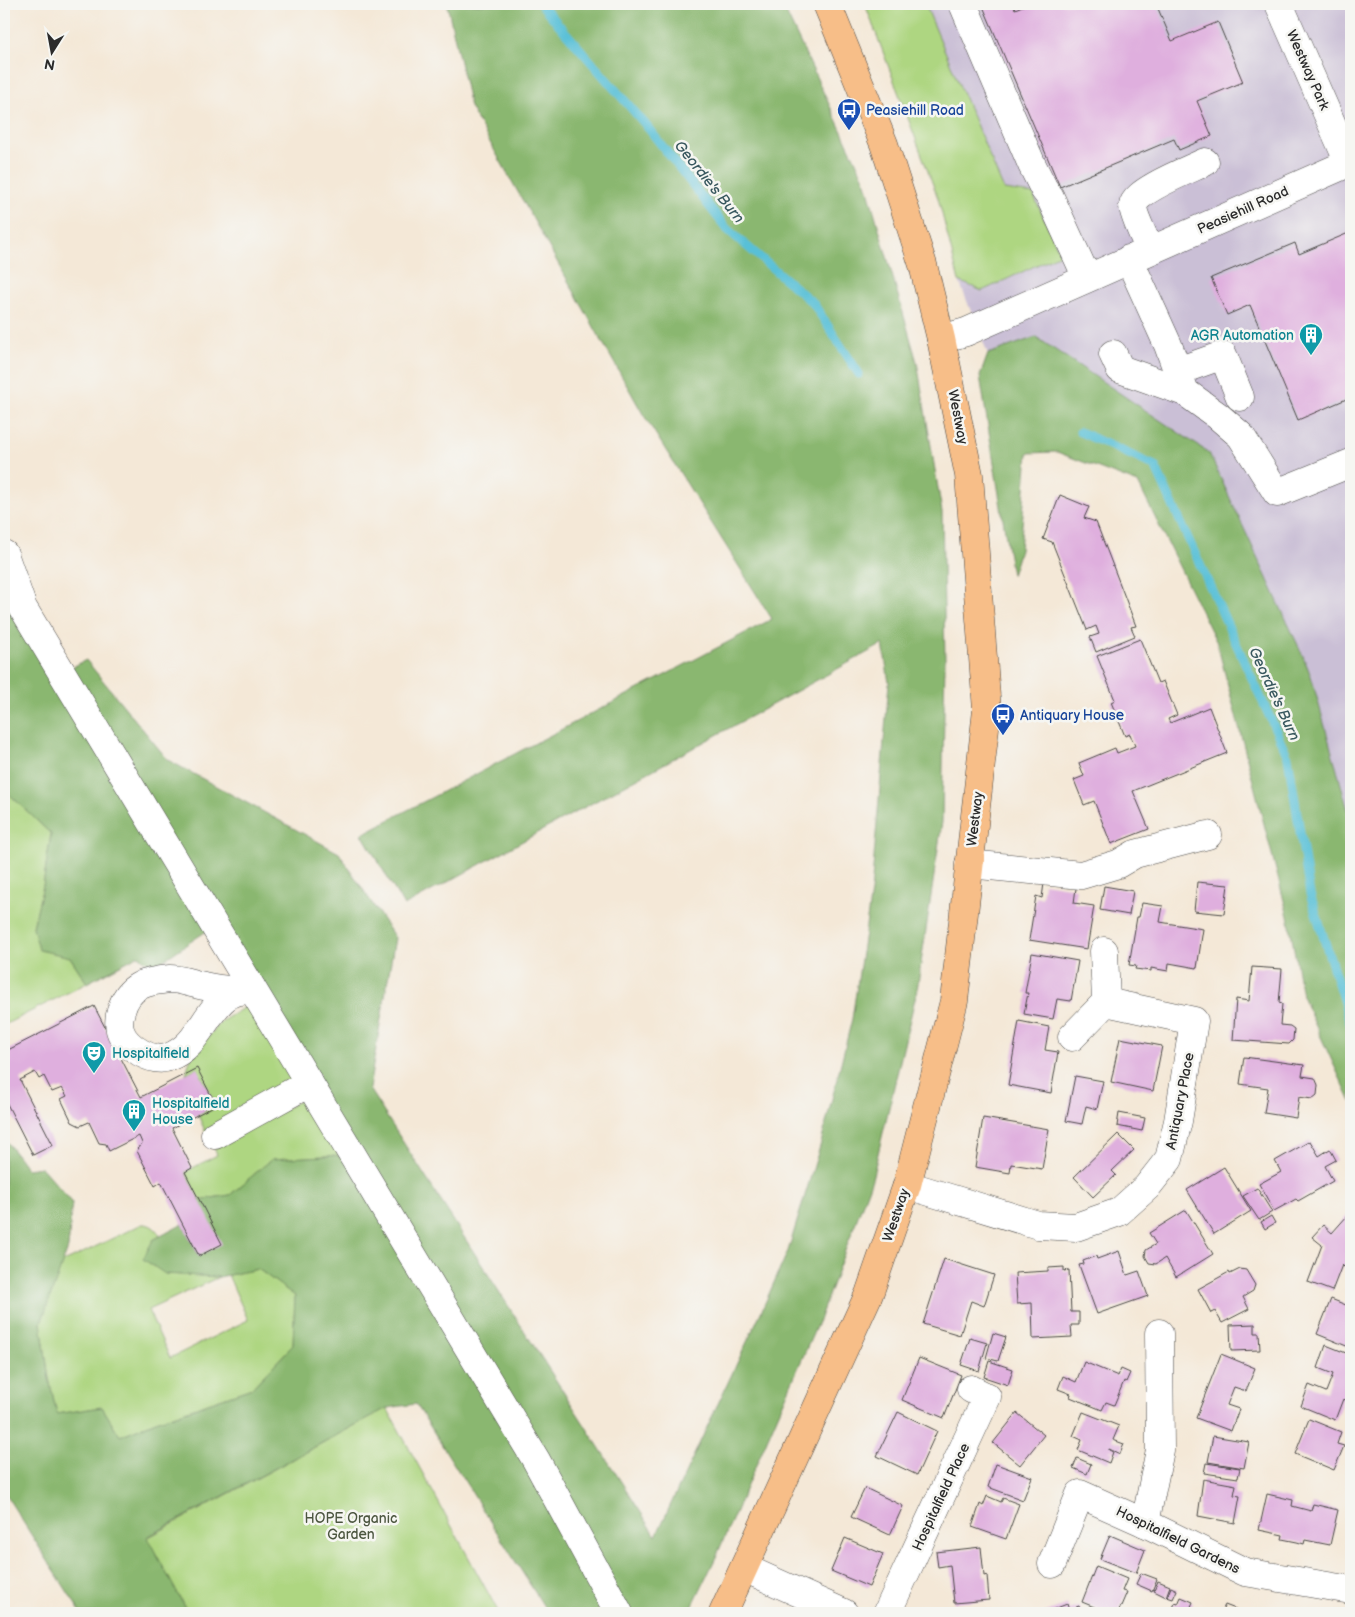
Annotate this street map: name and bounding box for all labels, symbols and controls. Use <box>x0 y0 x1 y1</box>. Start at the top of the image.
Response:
street label: Westway Park <box>1283 27 1333 113</box>
north arrow <box>28 28 78 78</box>
text: N <box>43 55 56 74</box>
bus stop icon: Peasiehill Road <box>836 97 862 131</box>
place label: Peasiehill Road <box>866 102 964 119</box>
water label: Geordie's Burn <box>670 137 748 227</box>
street label: Peasiehill Road <box>1195 182 1291 238</box>
building icon: AGR Automation <box>1298 322 1324 356</box>
place label: AGR Automation <box>1191 327 1294 344</box>
street label: Westway <box>944 388 972 446</box>
water label: Geordie's Burn <box>1244 644 1304 744</box>
bus stop icon: Antiquary House <box>990 702 1016 736</box>
place label: Antiquary House <box>1020 707 1124 724</box>
street label: Westway <box>963 790 987 847</box>
theatre icon: Hospitalfield <box>81 1040 107 1074</box>
place label: Hospitalfield <box>112 1045 190 1062</box>
street label: Antiquary Place <box>1162 1051 1198 1151</box>
place label: Hospitalfield House <box>152 1095 230 1128</box>
building icon: Hospitalfield House <box>121 1098 147 1132</box>
street label: Westway <box>879 1186 913 1244</box>
street label: Hospitalfield Place <box>909 1440 973 1554</box>
street label: Hospitalfield Gardens <box>1113 1503 1243 1577</box>
park label: HOPE Organic Garden <box>305 1510 397 1543</box>

